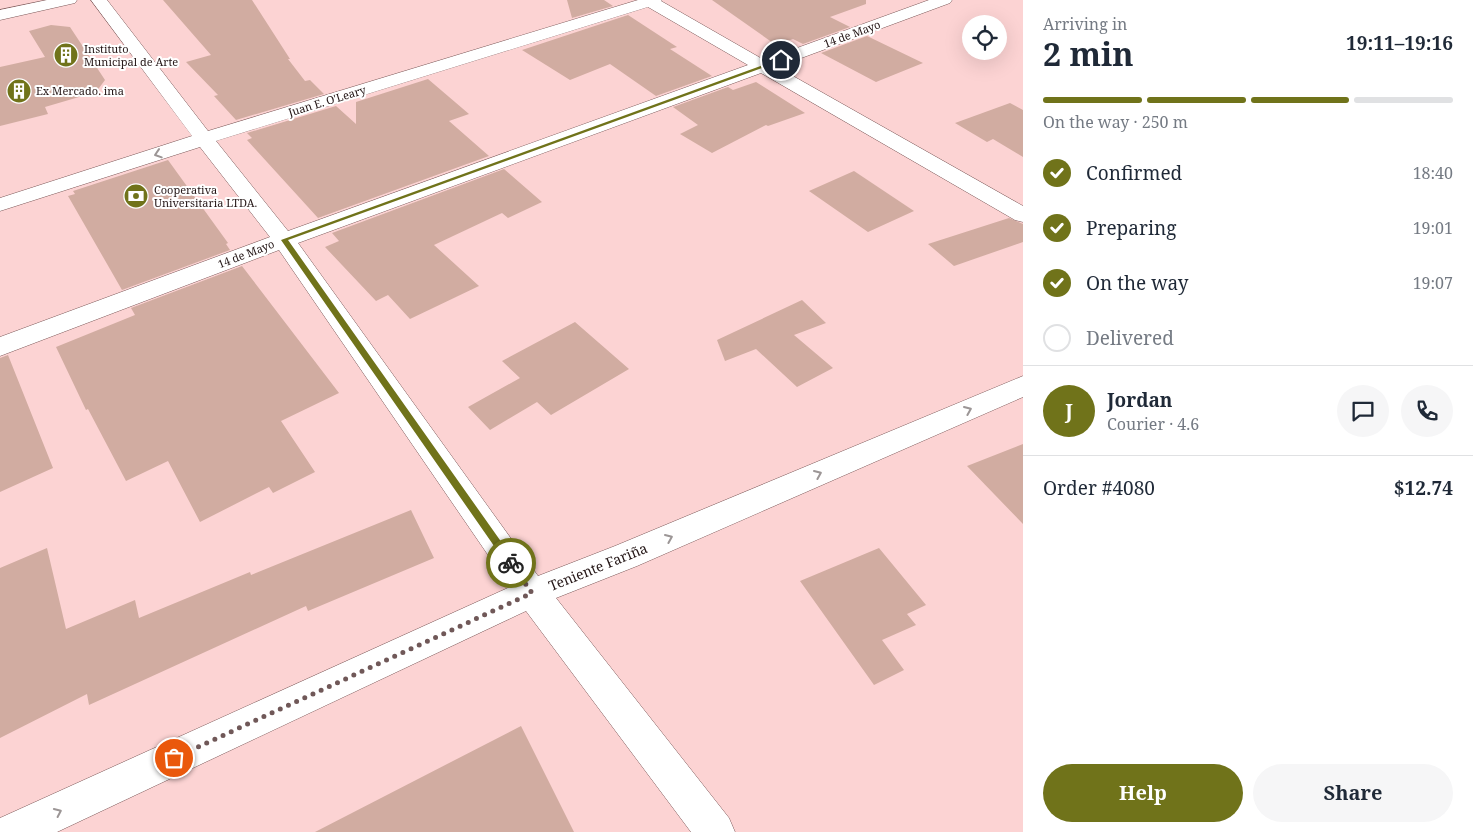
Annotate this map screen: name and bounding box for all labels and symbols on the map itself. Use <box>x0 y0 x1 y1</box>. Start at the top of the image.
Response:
street label: 14 de Mayo <box>821 16 882 51</box>
pin <box>760 39 802 81</box>
place label: Instituto Municipal de Arte <box>84 41 178 69</box>
building icon: Instituto Municipal de Arte <box>53 42 79 68</box>
building icon: Ex Mercado. ima <box>6 78 32 104</box>
street label: Juan E. O'Leary <box>285 81 368 120</box>
place label: Ex Mercado. ima <box>36 83 124 98</box>
one-way arrow <box>154 148 163 158</box>
place label: Cooperativa Universitaria LTDA. <box>154 182 258 210</box>
bank icon: Cooperativa Universitaria LTDA. <box>123 183 149 209</box>
street label: 14 de Mayo <box>215 236 276 271</box>
one-way arrow <box>963 406 972 416</box>
one-way arrow <box>813 469 822 480</box>
one-way arrow <box>664 533 673 544</box>
courier <box>486 538 536 588</box>
street label: Teniente Fariña <box>546 538 650 595</box>
pin <box>153 737 195 779</box>
one-way arrow <box>53 807 62 818</box>

